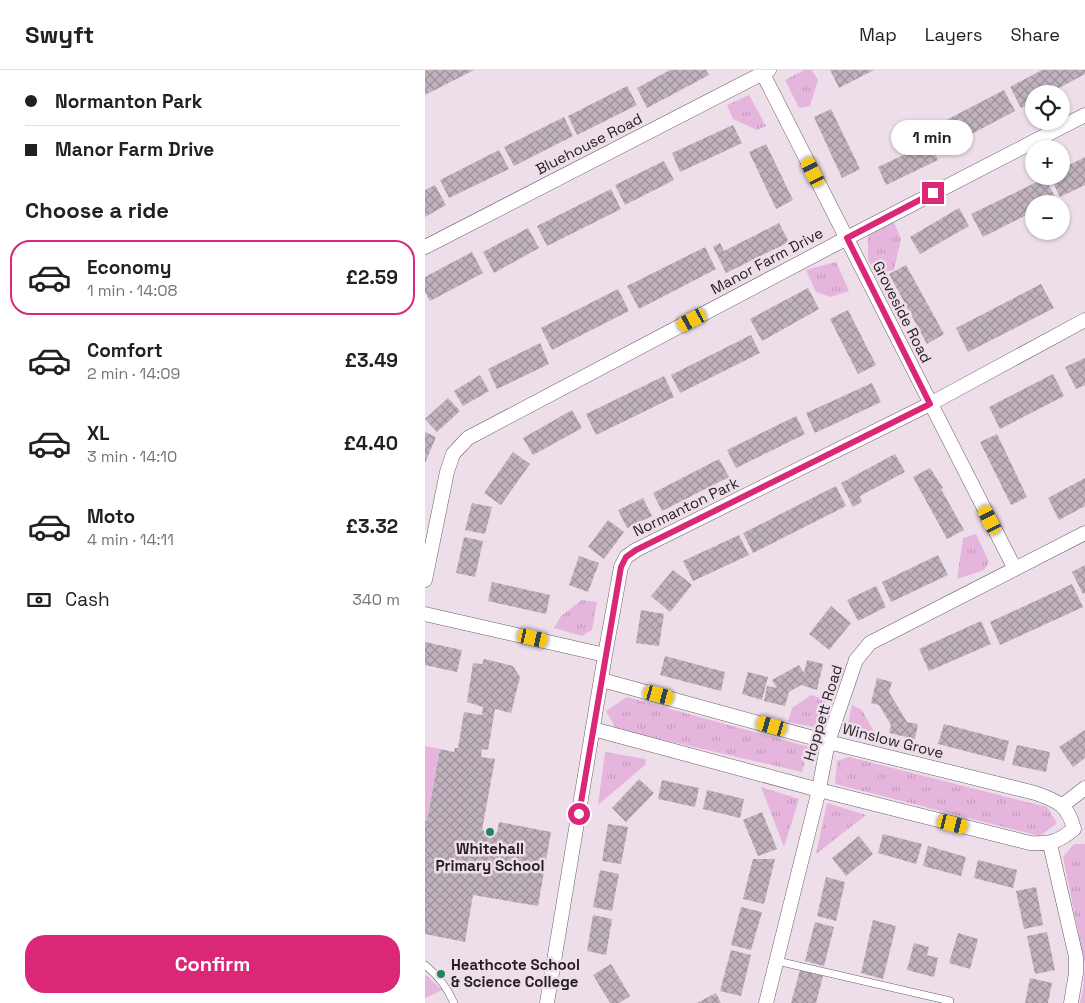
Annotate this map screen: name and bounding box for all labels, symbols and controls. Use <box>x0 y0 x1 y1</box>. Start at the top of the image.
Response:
text: Swyft <box>25 19 94 50</box>
text: Map <box>859 23 897 46</box>
text: Layers <box>925 23 982 46</box>
text: Share <box>1010 23 1060 46</box>
map controls <box>1025 85 1070 240</box>
button: locate <box>1025 85 1070 130</box>
text: Normanton Park <box>55 89 203 114</box>
street label: Bluehouse Road <box>532 109 645 179</box>
callout: 1 min <box>892 121 974 156</box>
text: 1 min <box>912 127 952 148</box>
text: Manor Farm Drive <box>55 137 214 162</box>
button: + <box>1025 140 1070 185</box>
car <box>799 155 826 189</box>
route end <box>922 182 944 204</box>
button: − <box>1025 195 1070 240</box>
text: Choose a ride <box>25 196 169 224</box>
street label: Manor Farm Drive <box>707 223 826 298</box>
icon: car <box>27 255 72 300</box>
text: Economy <box>87 255 171 280</box>
street label: Groveside Road <box>869 258 936 366</box>
text: £2.59 <box>346 265 398 290</box>
text: 1 min · 14:08 <box>87 280 177 301</box>
car <box>675 306 708 334</box>
icon: car <box>27 338 72 383</box>
text: Comfort <box>87 338 163 363</box>
text: £3.49 <box>345 348 398 373</box>
text: 2 min · 14:09 <box>87 363 180 384</box>
icon: car <box>27 421 72 466</box>
text: XL <box>87 421 110 446</box>
text: £4.40 <box>344 431 398 456</box>
text: 3 min · 14:10 <box>87 446 177 467</box>
street label: Normanton Park <box>630 473 742 540</box>
car <box>976 503 1003 537</box>
icon: car <box>27 504 72 549</box>
text: Moto <box>87 504 135 529</box>
text: £3.32 <box>346 514 398 539</box>
text: 4 min · 14:11 <box>87 529 174 550</box>
icon: cash <box>25 586 53 614</box>
text: Cash <box>65 587 110 612</box>
text: 340 m <box>352 589 400 610</box>
car <box>516 627 549 649</box>
street label: Hoppett Road <box>799 662 846 763</box>
car <box>642 684 675 706</box>
car <box>755 715 788 737</box>
street label: Winslow Grove <box>841 719 946 762</box>
route start <box>568 803 590 825</box>
car <box>936 813 969 835</box>
marker: Whitehall Primary School <box>484 826 496 838</box>
place label: Whitehall Primary School <box>436 839 544 875</box>
button: Confirm <box>25 935 400 993</box>
place label: Heathcote School & Science College <box>451 955 580 991</box>
marker: Heathcote School & Science College <box>435 968 447 980</box>

